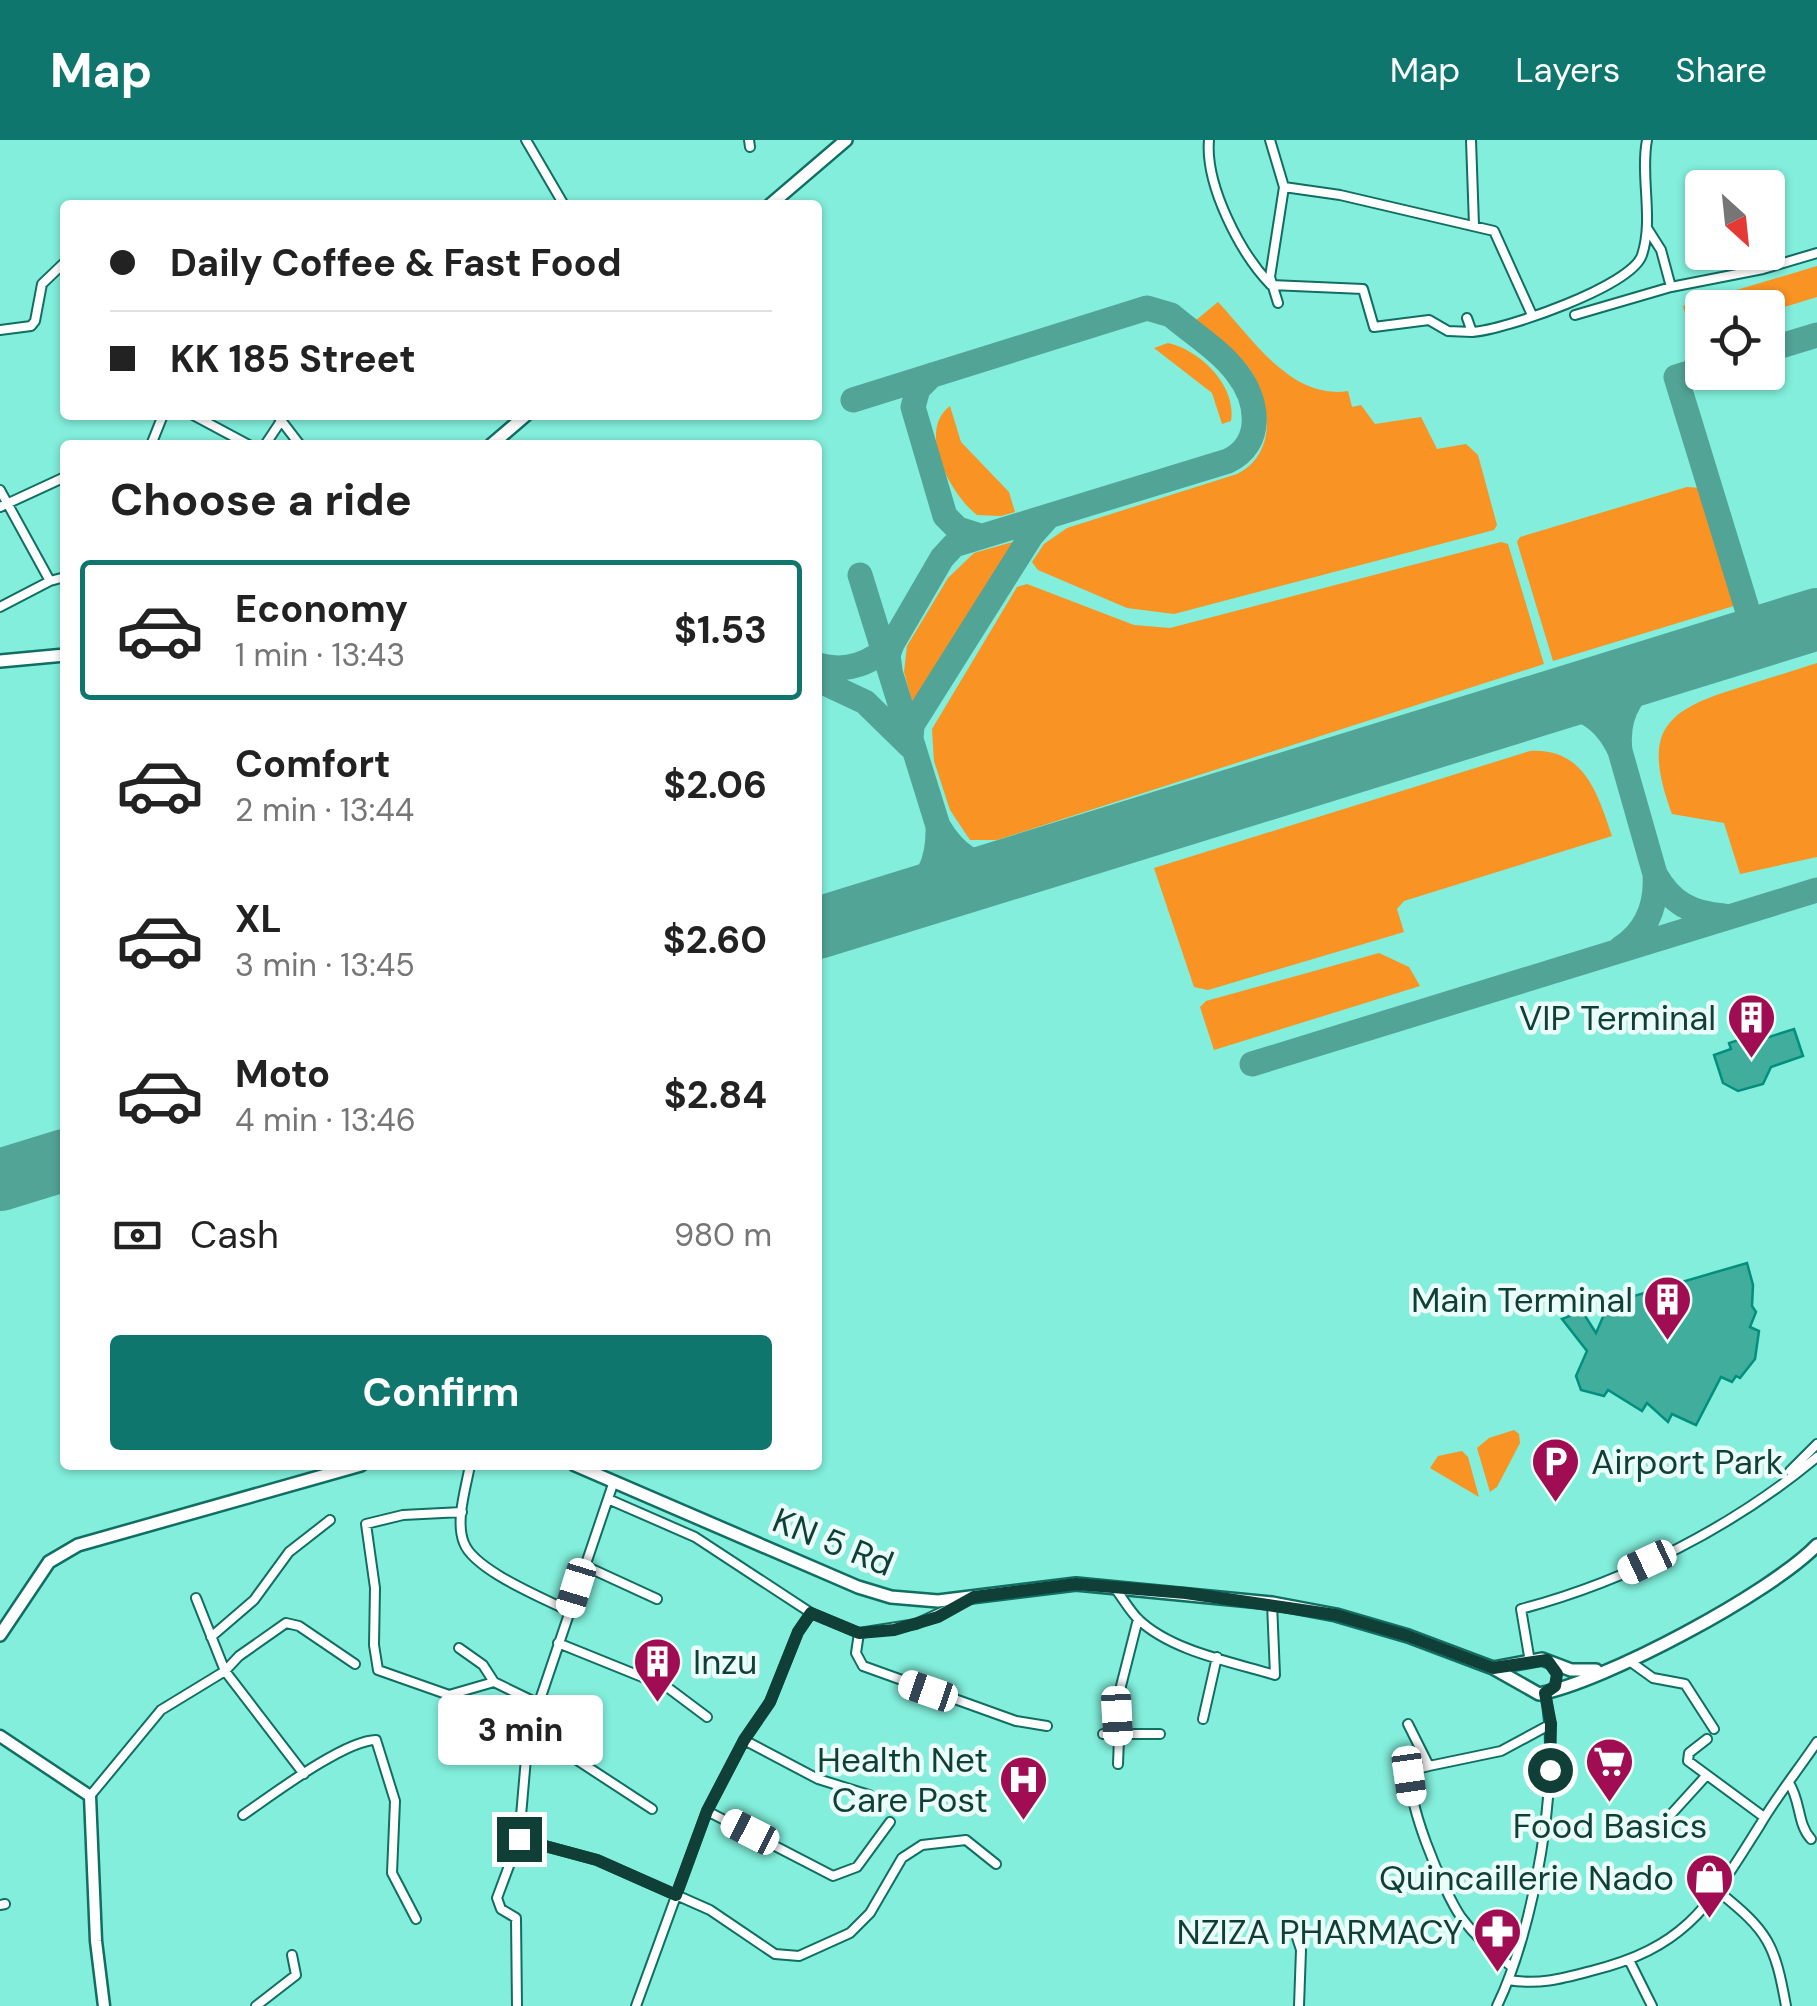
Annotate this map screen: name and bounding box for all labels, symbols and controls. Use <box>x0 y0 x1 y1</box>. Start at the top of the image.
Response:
text: Map <box>50 39 152 102</box>
text: Map <box>1390 47 1460 93</box>
text: Layers <box>1515 47 1620 93</box>
text: Share <box>1675 47 1767 93</box>
north arrow <box>1685 170 1785 270</box>
map controls <box>1685 170 1785 390</box>
text: Daily Coffee & Fast Food <box>170 238 622 288</box>
button: locate <box>1685 290 1785 390</box>
text: KK 185 Street <box>170 334 416 384</box>
text: Choose a ride <box>110 470 412 529</box>
text: Economy <box>235 584 408 634</box>
icon: car <box>115 585 205 675</box>
text: $1.53 <box>674 605 767 655</box>
text: 1 min · 13:43 <box>235 634 405 676</box>
text: Comfort <box>235 739 391 789</box>
icon: car <box>115 740 205 830</box>
text: $2.06 <box>663 760 767 810</box>
text: 2 min · 13:44 <box>235 789 414 831</box>
text: XL <box>235 894 282 944</box>
icon: car <box>115 895 205 985</box>
text: $2.60 <box>663 915 767 965</box>
text: 3 min · 13:45 <box>235 944 415 986</box>
building icon: VIP Terminal <box>1725 992 1777 1060</box>
place label: VIP Terminal <box>1519 995 1716 1041</box>
text: Moto <box>235 1049 330 1099</box>
icon: car <box>115 1050 205 1140</box>
text: $2.84 <box>664 1070 767 1120</box>
text: 4 min · 13:46 <box>235 1099 416 1141</box>
icon: cash <box>110 1208 165 1263</box>
text: Cash <box>190 1210 279 1260</box>
text: 980 m <box>674 1214 772 1256</box>
building icon: Main Terminal <box>1642 1274 1694 1342</box>
place label: Main Terminal <box>1411 1277 1633 1323</box>
button: Confirm <box>110 1335 772 1450</box>
parking icon: Airport Park <box>1530 1436 1582 1504</box>
place label: Airport Park <box>1591 1439 1784 1485</box>
street label: KN 5 Rd <box>766 1497 900 1587</box>
car <box>1613 1536 1681 1588</box>
car <box>553 1555 599 1621</box>
building icon: Inzu <box>632 1636 684 1704</box>
place label: Inzu <box>693 1639 757 1685</box>
car <box>895 1667 961 1715</box>
car <box>1100 1685 1134 1747</box>
callout: 3 min <box>436 1694 602 1764</box>
text: 3 min <box>478 1709 563 1751</box>
supermarket icon: Food Basics <box>1584 1736 1636 1804</box>
place label: Health Net Care Post <box>817 1737 988 1823</box>
car <box>1390 1744 1428 1808</box>
route start <box>1528 1748 1573 1793</box>
hospital icon: Health Net Care Post <box>997 1754 1049 1822</box>
place label: Food Basics <box>1513 1803 1707 1849</box>
car <box>716 1805 784 1859</box>
route end <box>497 1817 542 1862</box>
shop icon: Quincaillerie Nado <box>1683 1852 1735 1920</box>
place label: Quincaillerie Nado <box>1379 1855 1674 1901</box>
pharmacy icon: NZIZA PHARMACY <box>1472 1906 1524 1974</box>
place label: NZIZA PHARMACY <box>1176 1909 1463 1955</box>

